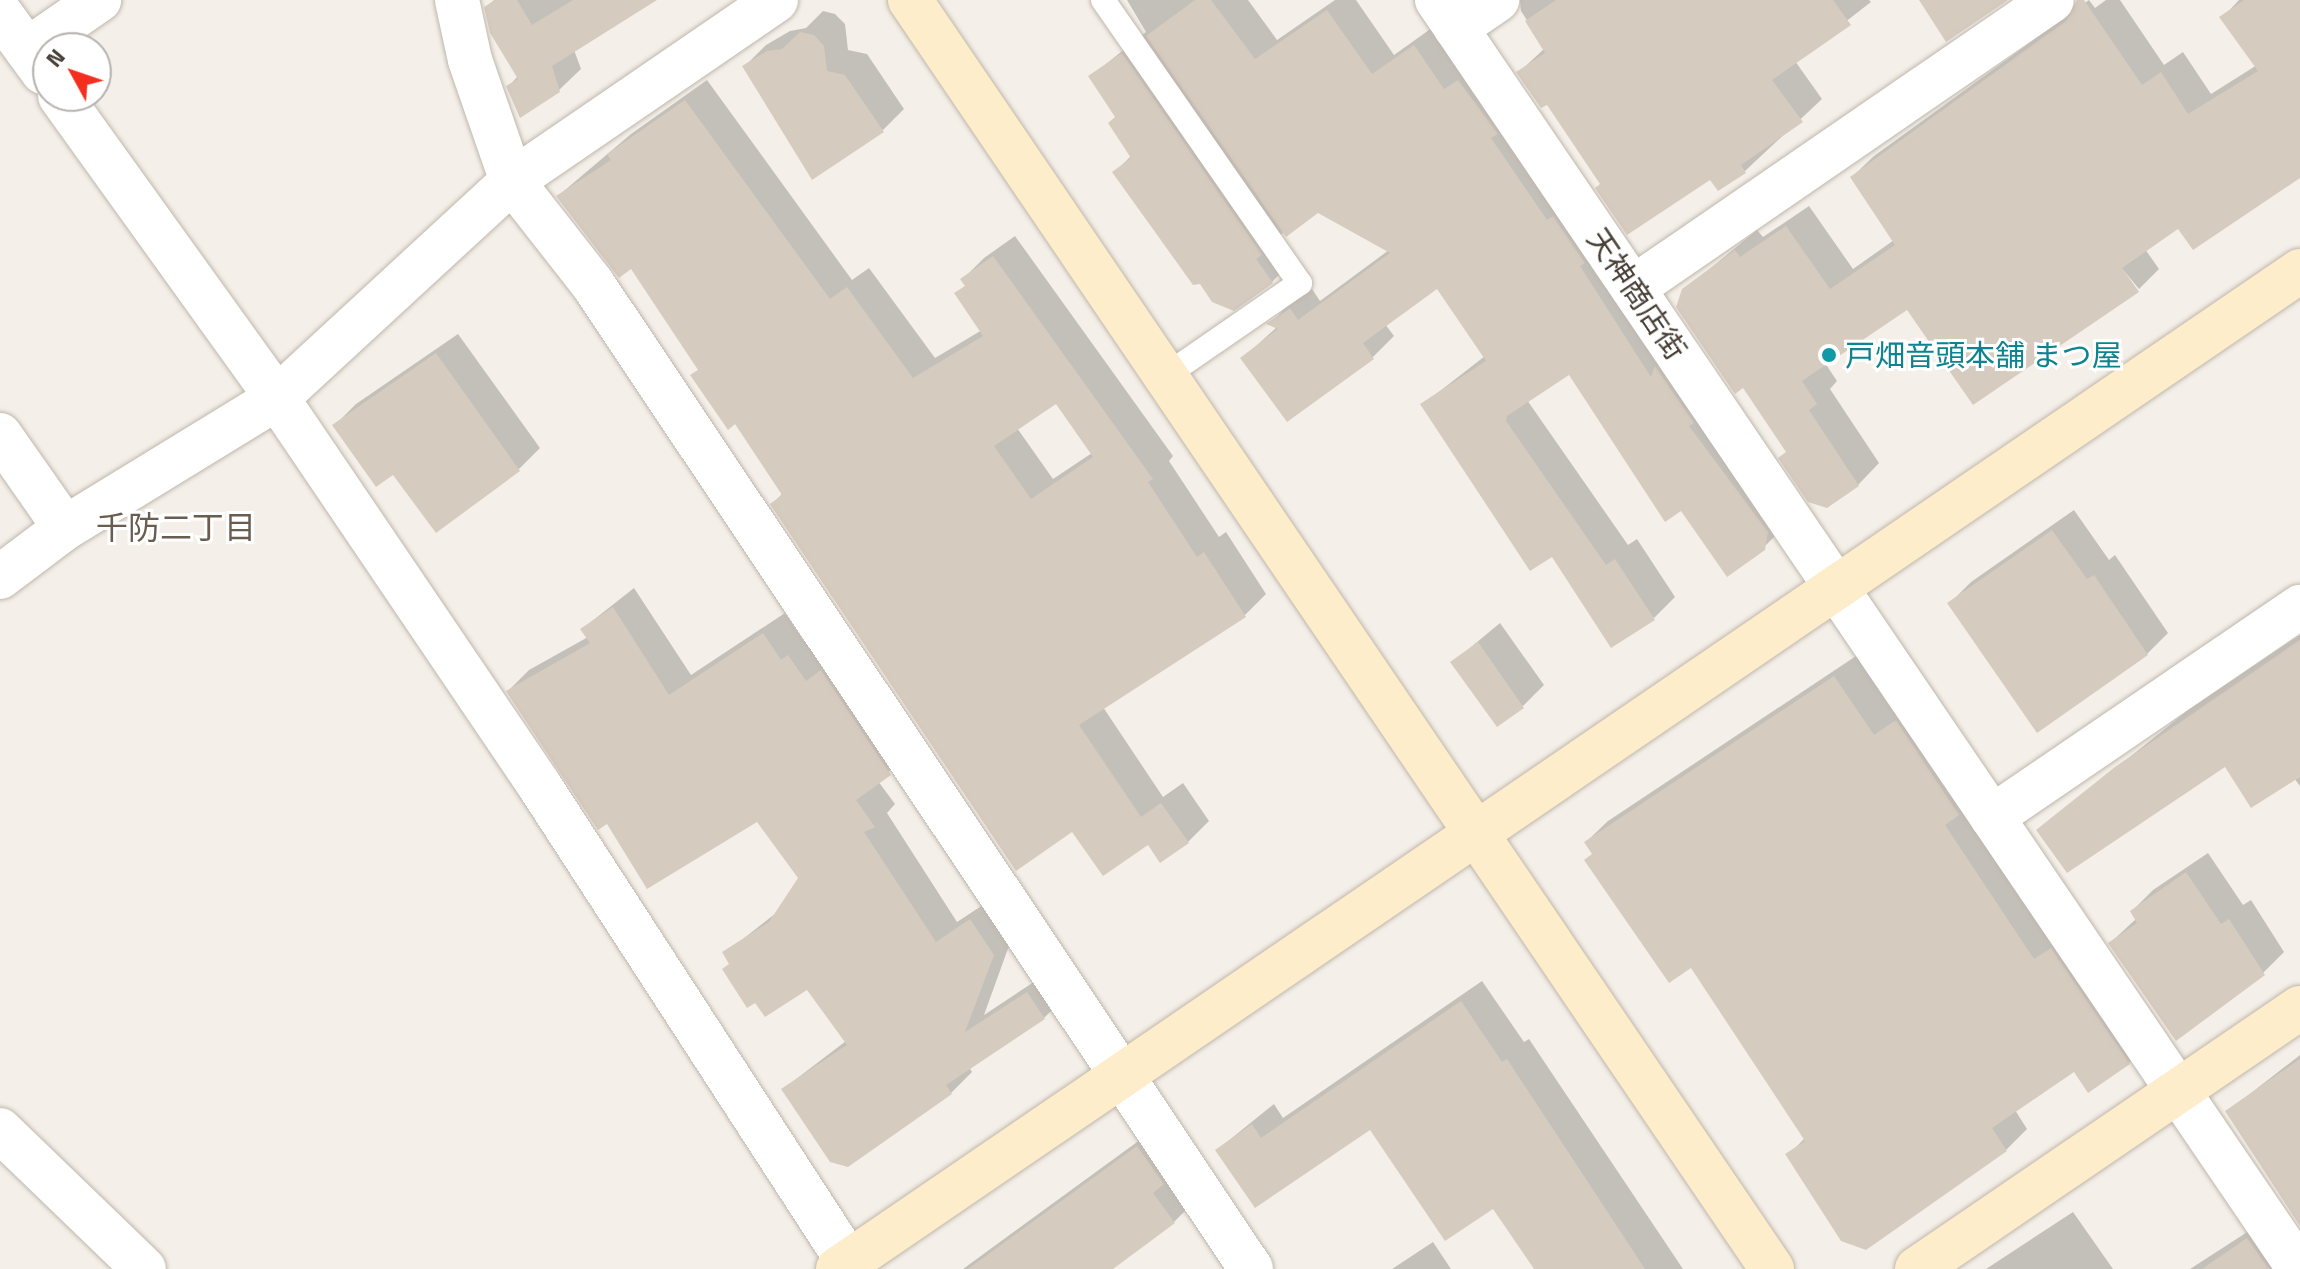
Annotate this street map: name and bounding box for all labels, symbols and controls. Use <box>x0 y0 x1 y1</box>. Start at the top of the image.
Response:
north arrow <box>32 32 112 112</box>
text: N <box>37 41 73 75</box>
street label: 天神商店街 <box>1580 222 1694 366</box>
place label: 戸畑音頭本舗 まつ屋 <box>1845 337 2122 373</box>
marker: 戸畑音頭本舗 まつ屋 <box>1820 346 1838 364</box>
district label: 千防二丁目 <box>96 508 256 546</box>

